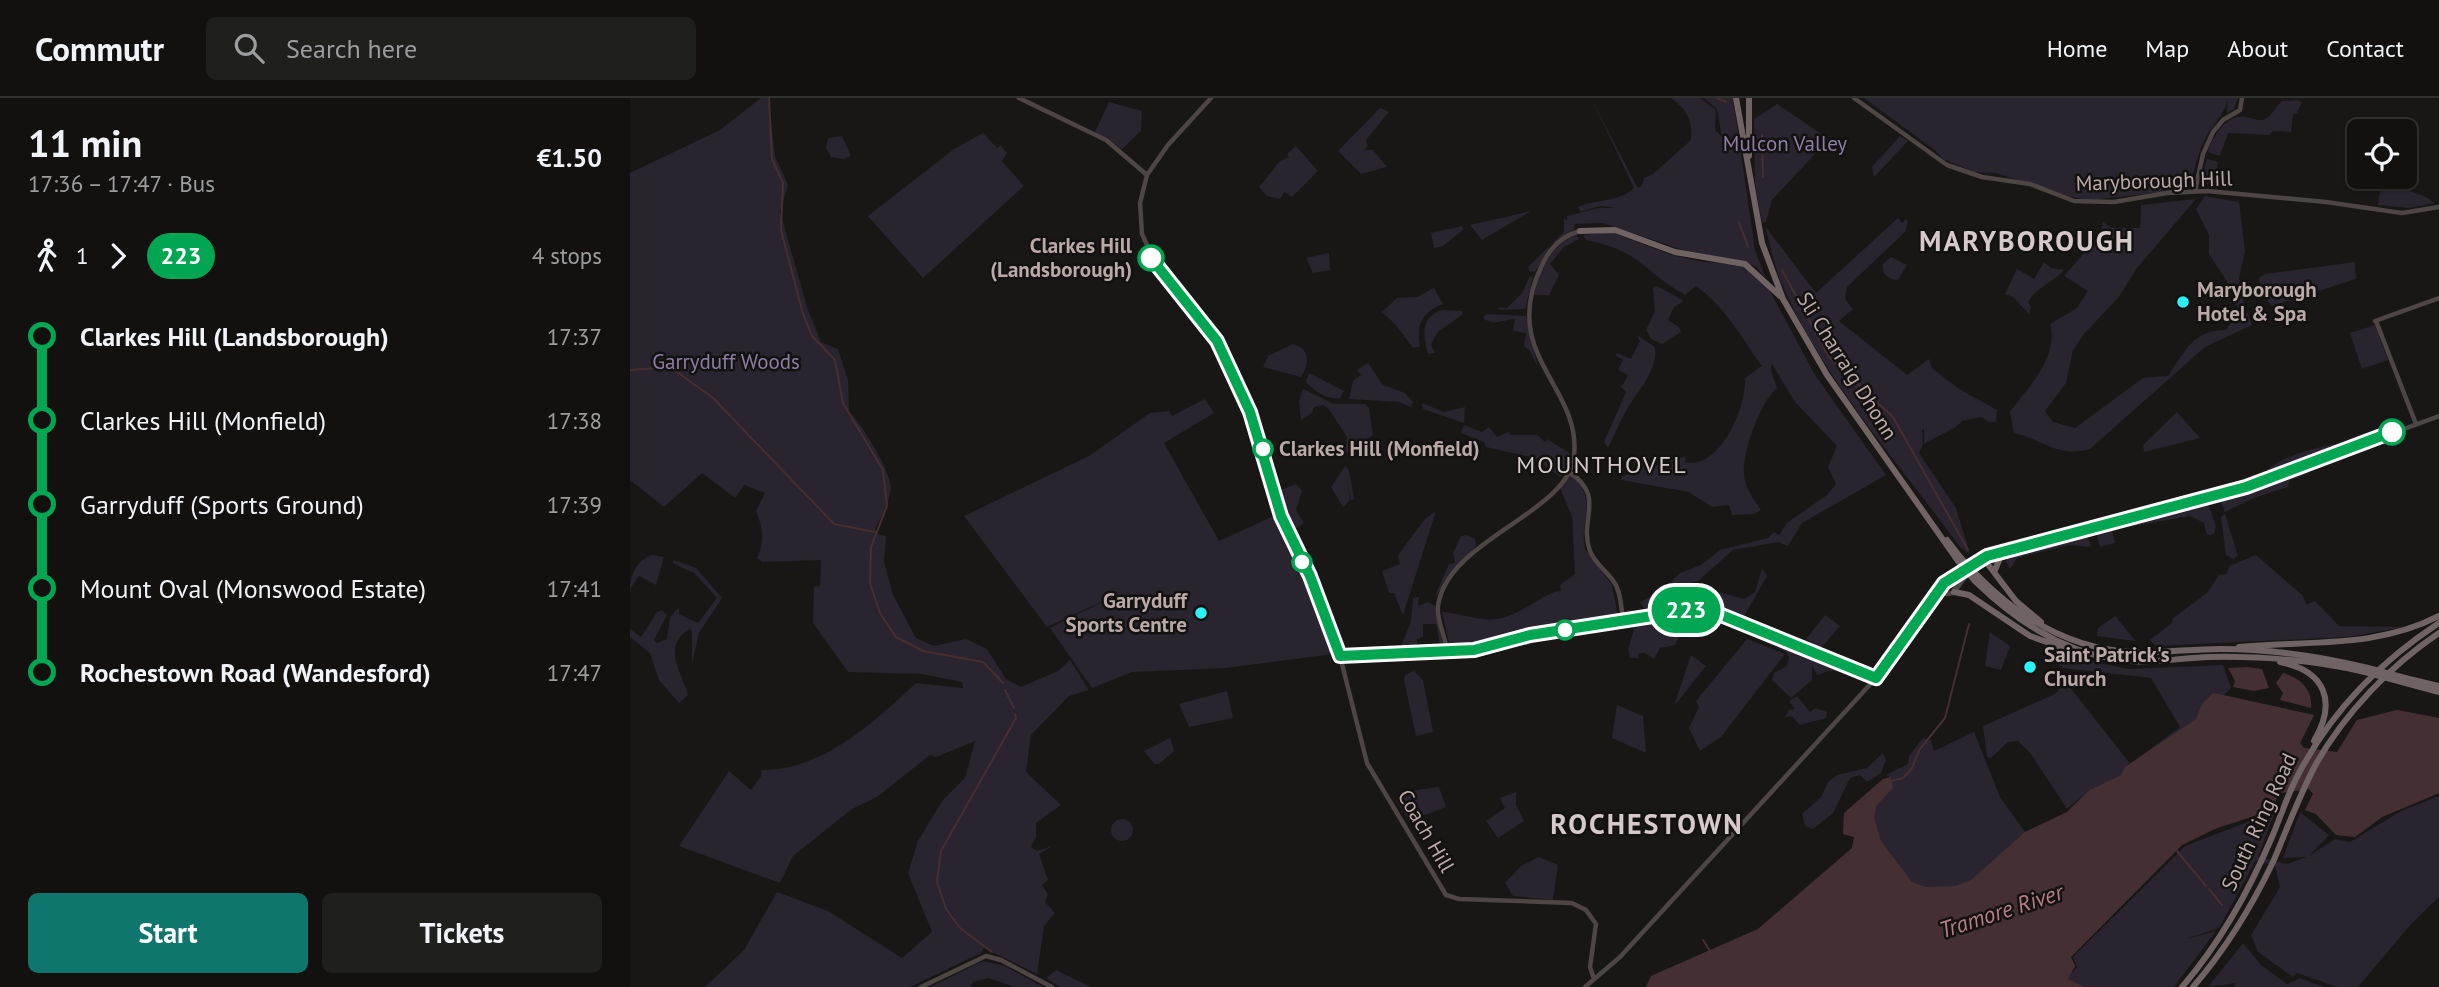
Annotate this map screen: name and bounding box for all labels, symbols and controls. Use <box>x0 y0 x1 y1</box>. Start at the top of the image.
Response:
search box <box>206 17 696 80</box>
text: Commutr <box>35 27 164 70</box>
icon: search <box>230 29 268 67</box>
text: Search here <box>286 32 417 65</box>
text: Home <box>2047 33 2107 64</box>
text: Map <box>2145 33 2189 64</box>
text: About <box>2227 33 2288 64</box>
text: Contact <box>2326 33 2404 64</box>
text: 11 min <box>28 118 142 167</box>
map controls <box>2347 119 2417 189</box>
button: locate <box>2347 119 2417 189</box>
park label: Mulcon Valley <box>1723 130 1847 157</box>
text: €1.50 <box>537 141 602 174</box>
street label: Maryborough Hill <box>2075 164 2233 197</box>
text: 17:36 – 17:47 · Bus <box>28 169 215 198</box>
district label: MARYBOROUGH <box>1919 222 2135 259</box>
place label: Clarkes Hill (Landsborough) <box>990 232 1133 283</box>
icon: walk <box>28 237 66 275</box>
icon: forward <box>99 237 137 275</box>
text: 223 <box>161 240 201 271</box>
text: 1 <box>76 241 89 270</box>
text: 4 stops <box>532 241 602 270</box>
marker: Clarkes Hill (Landsborough) <box>1138 245 1164 271</box>
place label: Maryborough Hotel & Spa <box>2197 276 2317 327</box>
street label: Sli Charraig Dhonn <box>1791 287 1904 445</box>
marker: Maryborough Hotel & Spa <box>2175 294 2191 310</box>
text: Clarkes Hill (Landsborough) <box>80 320 389 353</box>
text: 17:37 <box>547 322 602 351</box>
park label: Garryduff Woods <box>652 348 800 375</box>
text: Clarkes Hill (Monfield) <box>80 404 326 437</box>
text: 17:38 <box>547 406 602 435</box>
unlabelled marker <box>2379 419 2405 445</box>
place label: Clarkes Hill (Monfield) <box>1279 435 1480 462</box>
marker: Clarkes Hill (Monfield) <box>1253 439 1273 459</box>
district label: MOUNTHOVEL <box>1516 449 1688 480</box>
text: Garryduff (Sports Ground) <box>80 488 364 521</box>
text: 17:39 <box>547 490 602 519</box>
unlabelled marker <box>1292 552 1312 572</box>
text: Mount Oval (Monswood Estate) <box>80 572 426 605</box>
text: 17:41 <box>547 574 602 603</box>
place label: Garryduff Sports Centre <box>1066 587 1188 638</box>
line badge: 223 <box>1646 587 1726 633</box>
text: 223 <box>1666 594 1706 625</box>
marker: Garryduff Sports Centre <box>1193 605 1209 621</box>
unlabelled marker <box>1555 620 1575 640</box>
place label: Saint Patrick's Church <box>2044 641 2170 692</box>
text: Rochestown Road (Wandesford) <box>80 656 431 689</box>
text: 17:47 <box>547 658 602 687</box>
marker: Saint Patrick's Church <box>2022 659 2038 675</box>
street label: South Ring Road <box>2215 749 2302 895</box>
street label: Coach Hill <box>1392 784 1461 877</box>
district label: ROCHESTOWN <box>1550 805 1744 842</box>
water label: Tramore River <box>1935 876 2068 944</box>
button: Start <box>28 893 308 973</box>
button: Tickets <box>322 893 602 973</box>

